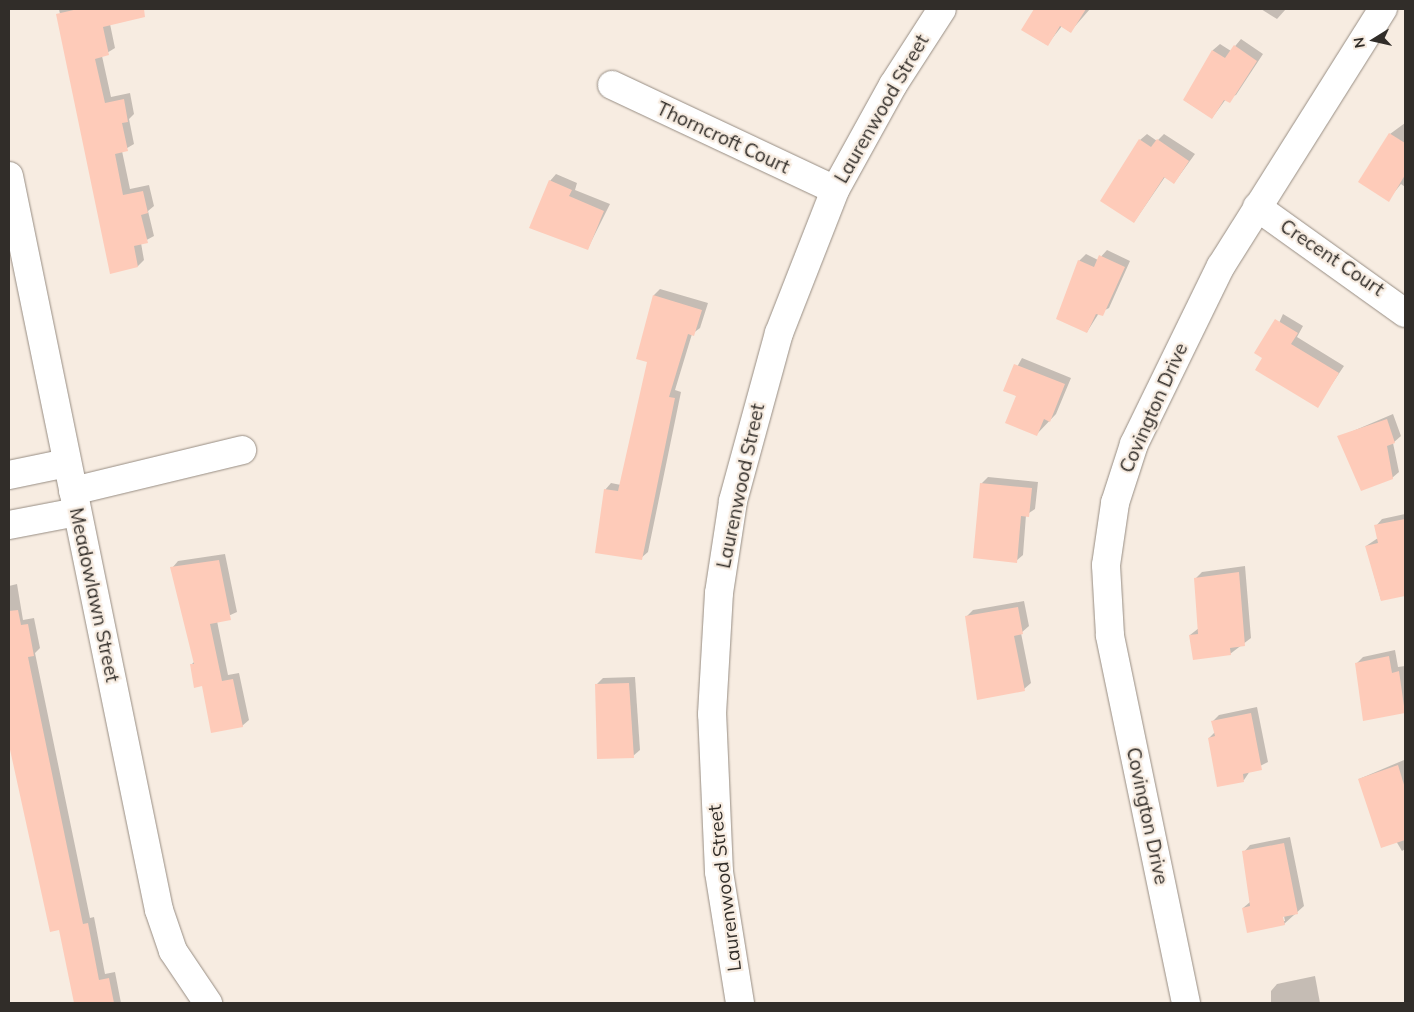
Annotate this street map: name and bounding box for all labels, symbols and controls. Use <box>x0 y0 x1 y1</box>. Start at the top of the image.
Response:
north arrow <box>1349 15 1399 65</box>
street label: Laurenwood Street <box>830 31 934 187</box>
text: N <box>1349 36 1369 49</box>
street label: Thorncroft Court <box>653 97 793 179</box>
street label: Crecent Court <box>1276 215 1388 301</box>
street label: Covington Drive <box>1115 340 1193 476</box>
street label: Laurenwood Street <box>712 402 770 570</box>
street label: Meadowlawn Street <box>64 506 124 684</box>
street label: Covington Drive <box>1121 745 1173 887</box>
street label: Laurenwood Street <box>703 803 747 973</box>

